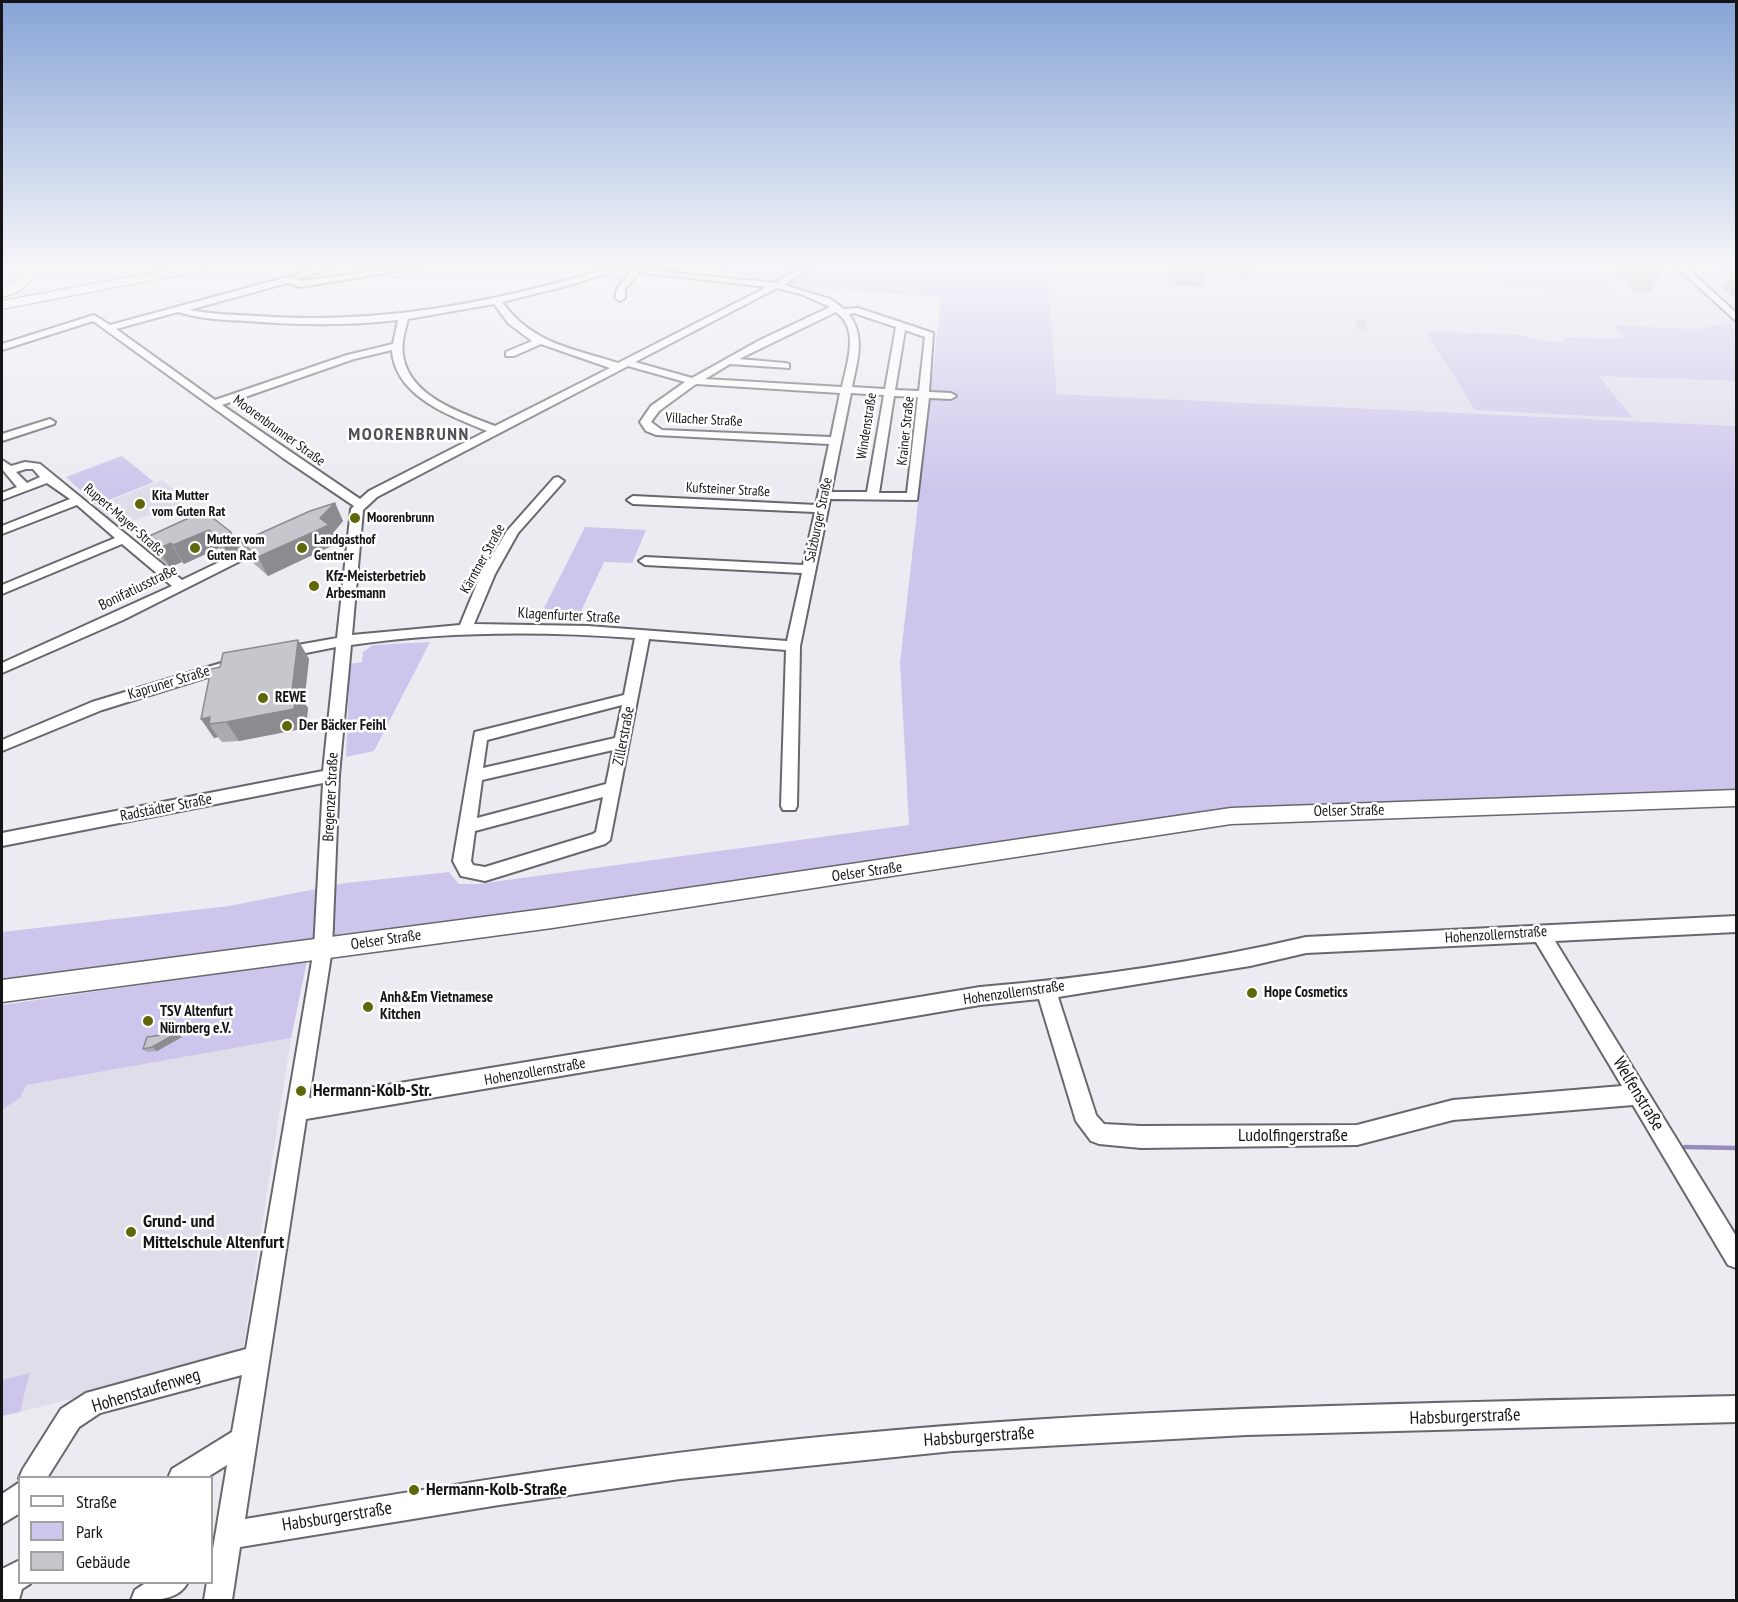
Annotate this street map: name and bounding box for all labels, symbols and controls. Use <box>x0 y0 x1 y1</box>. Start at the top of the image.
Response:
street label: Windenstraße <box>853 391 881 461</box>
street label: Moorenbrunner Straße <box>230 392 328 470</box>
street label: Krainer Straße <box>894 395 918 467</box>
street label: Villacher Straße <box>665 410 743 430</box>
district label: MOORENBRUNN <box>348 424 470 446</box>
street label: Salzburger Straße <box>802 476 836 564</box>
street label: Kufsteiner Straße <box>686 479 770 501</box>
street label: Rupert-Mayer-Straße <box>80 480 168 560</box>
place label: Kita Mutter vom Guten Rat <box>152 488 225 520</box>
marker: Kita Mutter vom Guten Rat <box>133 497 147 511</box>
place label: Moorenbrunn <box>367 510 434 526</box>
marker: Moorenbrunn <box>348 511 362 525</box>
street label: Kärntner Straße <box>457 521 509 597</box>
place label: Mutter vom Guten Rat <box>207 532 265 564</box>
place label: Landgasthof Gentner <box>314 532 375 564</box>
marker: Mutter vom Guten Rat <box>188 541 202 555</box>
marker: Landgasthof Gentner <box>295 541 309 555</box>
street label: Bonifatiusstraße <box>96 561 180 615</box>
place label: Kfz-Meisterbetrieb Arbesmann <box>326 568 426 603</box>
marker: Kfz-Meisterbetrieb Arbesmann <box>307 579 321 593</box>
street label: Klagenfurter Straße <box>517 604 621 628</box>
street label: Kapruner Straße <box>126 662 212 704</box>
place label: REWE <box>275 689 306 707</box>
marker: REWE <box>256 691 270 705</box>
street label: Zillerstraße <box>609 705 639 767</box>
place label: Der Bäcker Feihl <box>299 717 386 735</box>
marker: Der Bäcker Feihl <box>280 719 294 733</box>
street label: Bregenzer Straße <box>320 752 342 842</box>
street label: Radstädter Straße <box>119 790 213 826</box>
street label: Oelser Straße <box>1314 801 1384 821</box>
street label: Oelser Straße <box>831 858 903 886</box>
street label: Hohenzollernstraße <box>1444 922 1548 948</box>
street label: Oelser Straße <box>350 926 422 954</box>
street label: Hohenzollernstraße <box>962 977 1066 1009</box>
place label: Hope Cosmetics <box>1264 984 1348 1002</box>
marker: Hope Cosmetics <box>1245 986 1259 1000</box>
place label: Anh&Em Vietnamese Kitchen <box>380 989 493 1024</box>
marker: Anh&Em Vietnamese Kitchen <box>361 1000 375 1014</box>
place label: TSV Altenfurt Nürnberg e.V. <box>160 1003 233 1038</box>
marker: TSV Altenfurt Nürnberg e.V. <box>141 1014 155 1028</box>
street label: Welfenstraße <box>1608 1053 1668 1135</box>
street label: Hohenzollernstraße <box>483 1054 587 1090</box>
place label: Hermann-Kolb-Str. <box>313 1080 432 1102</box>
marker: Hermann-Kolb-Str. <box>294 1084 308 1098</box>
street label: Ludolfingerstraße <box>1238 1125 1348 1147</box>
place label: Grund- und Mittelschule Altenfurt <box>143 1211 284 1254</box>
marker: Grund- und Mittelschule Altenfurt <box>124 1225 138 1239</box>
street label: Hohenstaufenweg <box>89 1364 203 1418</box>
street label: Habsburgerstraße <box>1409 1404 1521 1430</box>
street label: Habsburgerstraße <box>923 1422 1035 1452</box>
legend <box>18 1476 213 1584</box>
place label: Hermann-Kolb-Straße <box>426 1479 567 1501</box>
marker: Hermann-Kolb-Straße <box>407 1483 421 1497</box>
text: Straße <box>76 1490 117 1513</box>
street label: Habsburgerstraße <box>281 1498 393 1536</box>
text: Park <box>76 1520 103 1543</box>
text: Gebäude <box>76 1550 130 1573</box>

